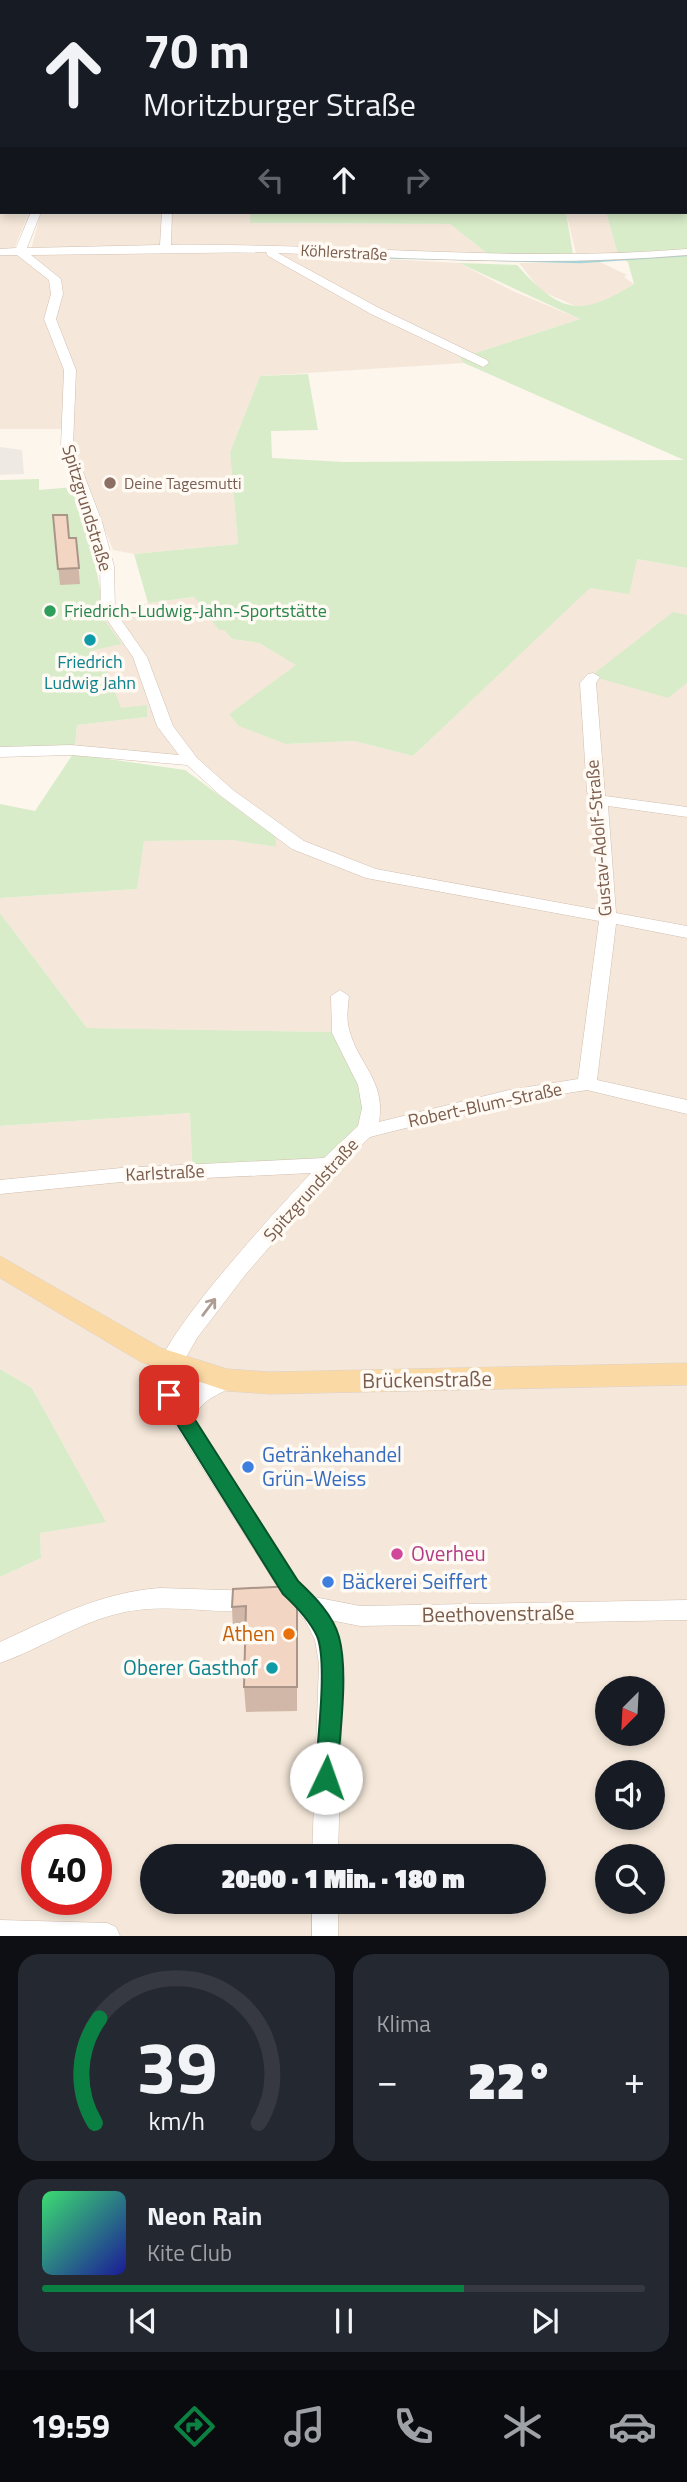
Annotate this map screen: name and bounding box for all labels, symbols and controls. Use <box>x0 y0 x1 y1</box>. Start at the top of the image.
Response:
text: 70 m <box>143 12 250 87</box>
icon: ahead <box>28 28 119 119</box>
text: Moritzburger Straße <box>143 80 416 128</box>
icon: left <box>252 161 290 199</box>
icon: ahead <box>325 161 363 199</box>
icon: right <box>398 161 436 199</box>
street label: Köhlerstraße <box>300 238 388 266</box>
street label: Spitzgrundstraße <box>55 441 120 575</box>
place label: Deine Tagesmutti <box>124 471 241 495</box>
marker: Deine Tagesmutti <box>102 475 118 491</box>
place label: Friedrich-Ludwig-Jahn-Sportstätte <box>64 597 327 624</box>
marker: Friedrich-Ludwig-Jahn-Sportstätte <box>42 603 58 619</box>
marker: Friedrich Ludwig Jahn <box>82 632 98 648</box>
place label: Friedrich Ludwig Jahn <box>44 648 136 696</box>
street label: Gustav-Adolf-Straße <box>578 758 619 918</box>
street label: Robert-Blum-Straße <box>405 1075 564 1134</box>
street label: Spitzgrundstraße <box>257 1132 365 1247</box>
street label: Karlstraße <box>125 1157 205 1188</box>
one-way arrow <box>201 1298 216 1317</box>
street label: Brückenstraße <box>362 1362 492 1396</box>
pin <box>139 1365 199 1425</box>
icon: arrive <box>150 1376 188 1414</box>
place label: Getränkehandel Grün-Weiss <box>262 1438 402 1494</box>
marker: Getränkehandel Grün-Weiss <box>240 1459 256 1475</box>
place label: Overheu <box>411 1537 486 1569</box>
marker: Overheu <box>389 1546 405 1562</box>
place label: Bäckerei Seiffert <box>342 1565 488 1597</box>
marker: Bäckerei Seiffert <box>320 1574 336 1590</box>
street label: Beethovenstraße <box>421 1596 575 1630</box>
place label: Athen <box>222 1617 275 1649</box>
marker: Athen <box>281 1626 297 1642</box>
place label: Oberer Gasthof <box>123 1651 258 1683</box>
marker: Oberer Gasthof <box>264 1660 280 1676</box>
north arrow <box>595 1676 665 1746</box>
map controls <box>595 1676 665 1914</box>
position arrow <box>289 1741 363 1815</box>
button: sound <box>595 1760 665 1830</box>
speed limit sign: 40 <box>21 1824 112 1915</box>
button: search <box>595 1844 665 1914</box>
text: 20:00 · 1 Min. · 180 m <box>221 1859 465 1898</box>
text: Klima <box>377 2006 431 2041</box>
text: 39 <box>135 2012 217 2122</box>
text: 22° <box>468 2040 554 2119</box>
text: − <box>377 2051 398 2109</box>
text: + <box>624 2051 645 2109</box>
text: km/h <box>148 2102 205 2140</box>
text: Neon Rain <box>147 2196 262 2235</box>
text: Kite Club <box>147 2235 232 2270</box>
icon: previous <box>124 2302 162 2340</box>
icon: pause <box>325 2302 363 2340</box>
icon: next <box>526 2302 564 2340</box>
text: 19:59 <box>30 2402 110 2450</box>
icon: directions <box>170 2402 219 2451</box>
icon: music <box>280 2402 329 2451</box>
icon: phone <box>389 2402 438 2451</box>
icon: climate <box>498 2402 547 2451</box>
icon: car <box>608 2402 657 2451</box>

